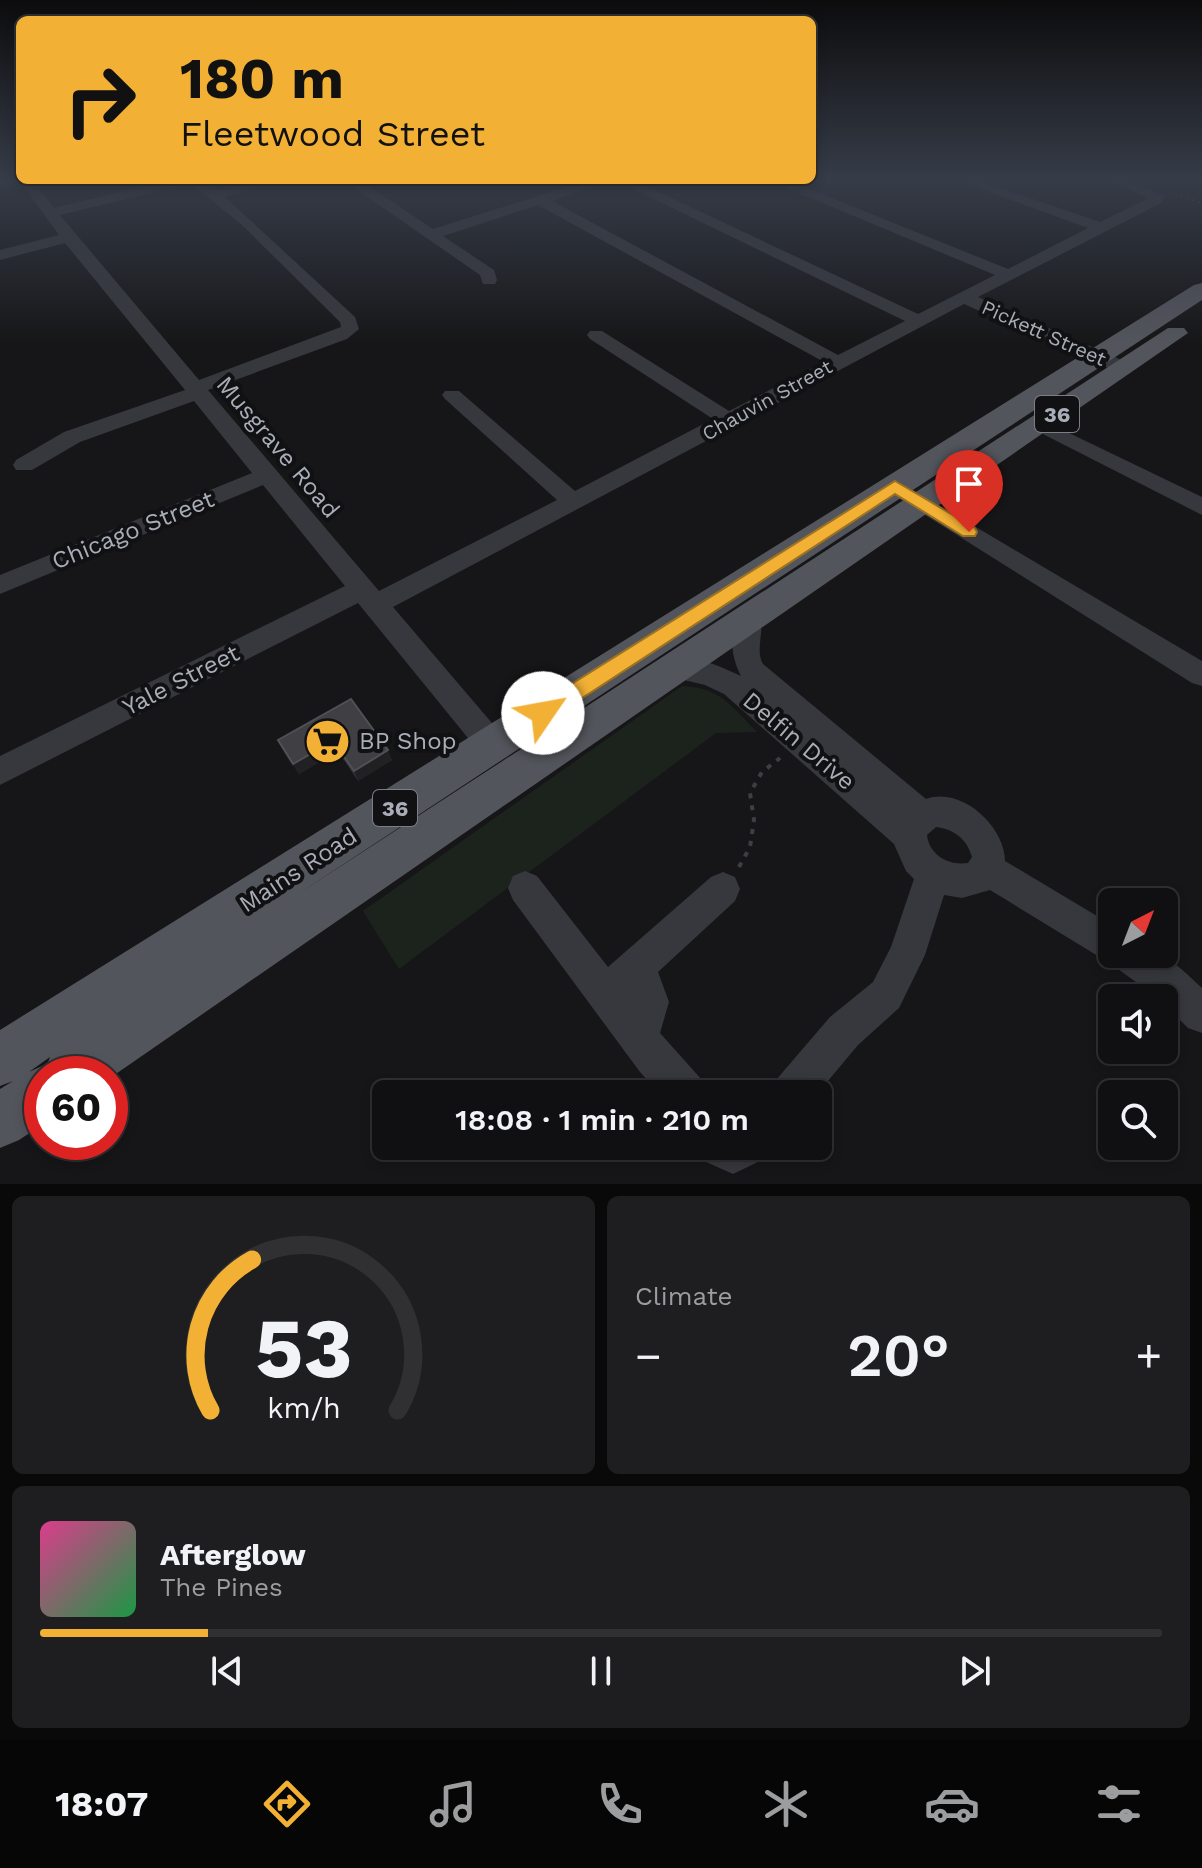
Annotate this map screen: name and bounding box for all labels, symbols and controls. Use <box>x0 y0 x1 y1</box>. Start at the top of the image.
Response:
text: 180 m <box>180 46 344 112</box>
icon: right <box>48 48 152 152</box>
text: Fleetwood Street <box>180 113 485 155</box>
street label: Pickett Street <box>978 295 1110 371</box>
street label: Chauvin Street <box>698 354 837 446</box>
street label: Musgrave Road <box>211 370 345 524</box>
road number: 36 <box>1035 396 1079 432</box>
pin <box>935 450 1003 532</box>
icon: arrive <box>947 462 991 506</box>
street label: Chicago Street <box>48 485 218 575</box>
street label: Yale Street <box>118 639 244 721</box>
position arrow <box>501 671 585 755</box>
street label: Delfin Drive <box>738 686 860 796</box>
supermarket icon: BP Shop <box>304 717 352 765</box>
place label: BP Shop <box>359 727 457 755</box>
road number: 36 <box>373 790 417 826</box>
street label: Mains Road <box>234 822 362 918</box>
north arrow <box>1098 888 1178 968</box>
map controls <box>1098 888 1178 1160</box>
button: sound <box>1098 984 1178 1064</box>
speed limit sign: 60 <box>24 1056 128 1160</box>
button: search <box>1098 1080 1178 1160</box>
text: 18:08 · 1 min · 210 m <box>455 1102 749 1137</box>
text: Climate <box>635 1281 733 1311</box>
text: 53 <box>255 1300 352 1397</box>
text: 20° <box>847 1320 950 1391</box>
text: − <box>635 1330 662 1382</box>
text: + <box>1135 1330 1162 1382</box>
text: km/h <box>267 1391 340 1425</box>
text: Afterglow <box>160 1537 306 1572</box>
text: The Pines <box>160 1572 283 1602</box>
icon: previous <box>205 1649 249 1693</box>
icon: pause <box>579 1649 623 1693</box>
icon: next <box>953 1649 997 1693</box>
icon: directions <box>259 1776 315 1832</box>
icon: music <box>425 1776 481 1832</box>
icon: phone <box>592 1776 648 1832</box>
icon: climate <box>758 1776 814 1832</box>
icon: car <box>924 1776 980 1832</box>
icon: filters <box>1091 1776 1147 1832</box>
text: 18:07 <box>55 1783 148 1825</box>

